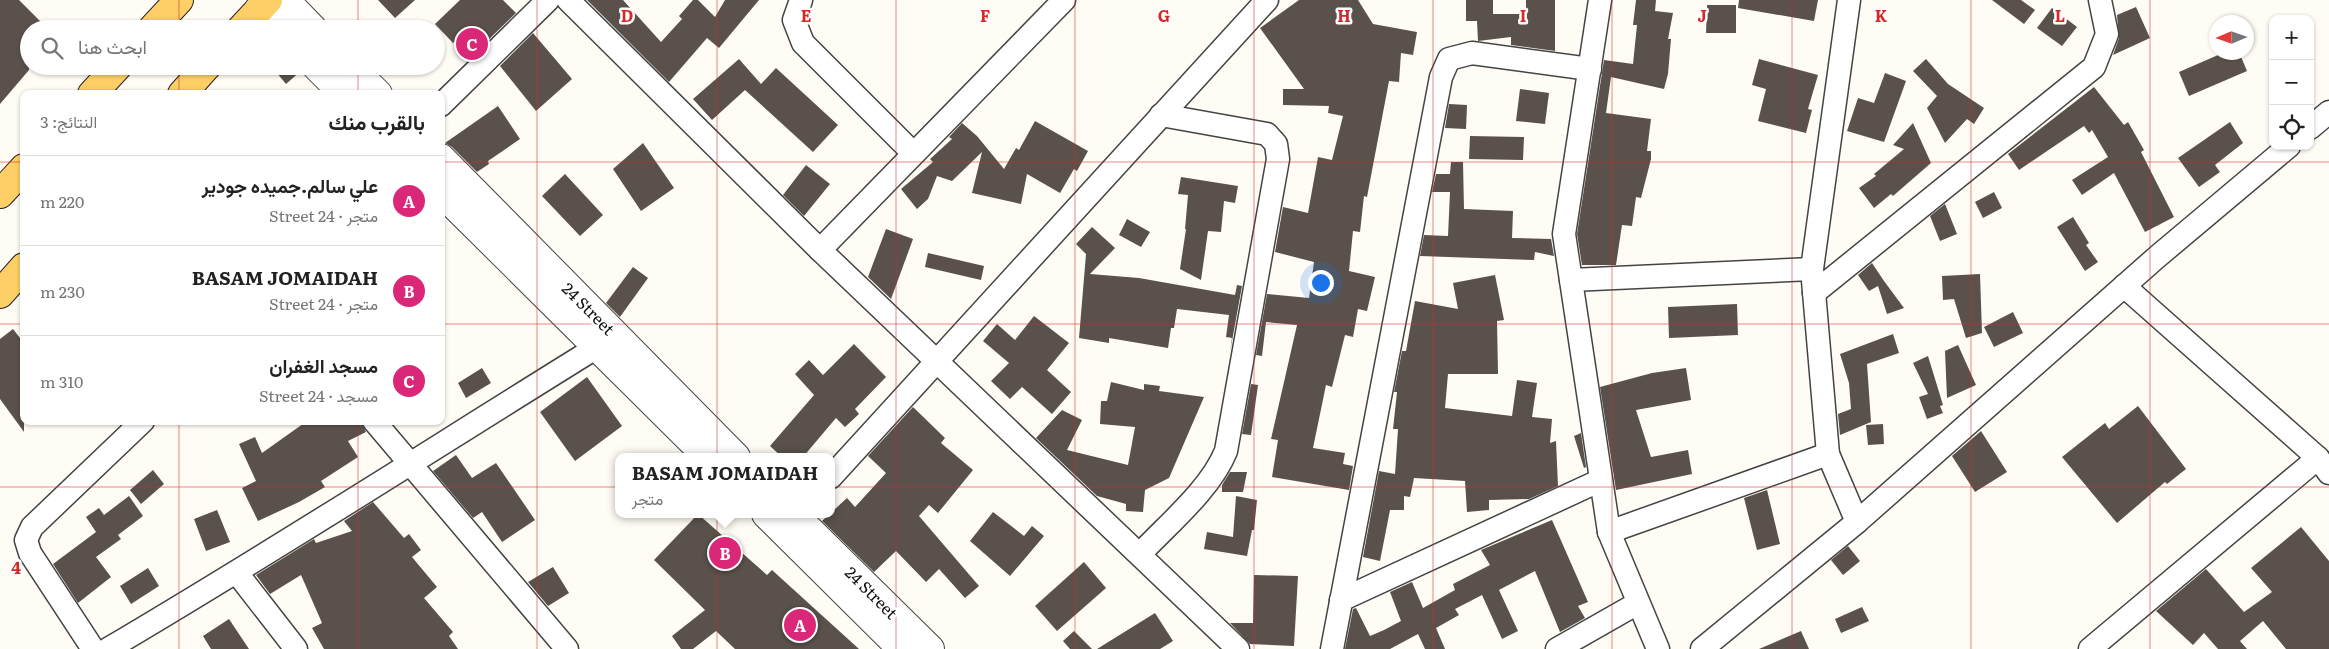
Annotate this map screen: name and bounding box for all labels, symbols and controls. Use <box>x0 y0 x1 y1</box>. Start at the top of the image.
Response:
text: D <box>621 3 633 27</box>
text: E <box>801 3 812 27</box>
text: F <box>980 3 990 27</box>
text: G <box>1158 3 1170 27</box>
text: H <box>1337 3 1351 27</box>
text: I <box>1520 3 1526 27</box>
text: J <box>1697 3 1707 27</box>
text: K <box>1875 3 1888 27</box>
text: L <box>2055 3 2065 27</box>
north arrow <box>2209 15 2254 60</box>
map controls <box>2269 15 2314 150</box>
button: + <box>2269 15 2314 60</box>
search box <box>20 20 445 75</box>
pin: C <box>456 25 488 63</box>
text: ابحث هنا <box>78 32 147 60</box>
icon: search <box>38 34 66 62</box>
button: − <box>2269 60 2314 105</box>
text: بالقرب منك <box>329 105 425 136</box>
button: locate <box>2269 105 2314 150</box>
text: النتائج: 3 <box>40 109 97 133</box>
text: علي سالم.جميده جودير <box>202 171 378 199</box>
text: 220 m <box>40 189 84 213</box>
text: A <box>403 189 415 213</box>
text: متجر · 24 Street <box>269 203 378 227</box>
text: BASAM JOMAIDAH <box>192 263 378 291</box>
your location <box>1308 270 1334 296</box>
street label: 24 Street <box>557 276 621 340</box>
text: 230 m <box>40 279 85 303</box>
text: B <box>403 279 415 303</box>
text: متجر · 24 Street <box>269 291 378 315</box>
text: مسجد الغفران <box>269 351 378 379</box>
text: 310 m <box>40 369 83 393</box>
text: C <box>403 369 415 393</box>
text: مسجد · 24 Street <box>259 383 378 407</box>
popup <box>615 453 835 518</box>
text: BASAM JOMAIDAH <box>632 458 818 486</box>
text: متجر <box>632 486 663 510</box>
pin: B <box>709 534 741 572</box>
text: 4 <box>11 555 21 579</box>
street label: 24 Street <box>840 560 904 624</box>
pin: A <box>784 606 816 644</box>

